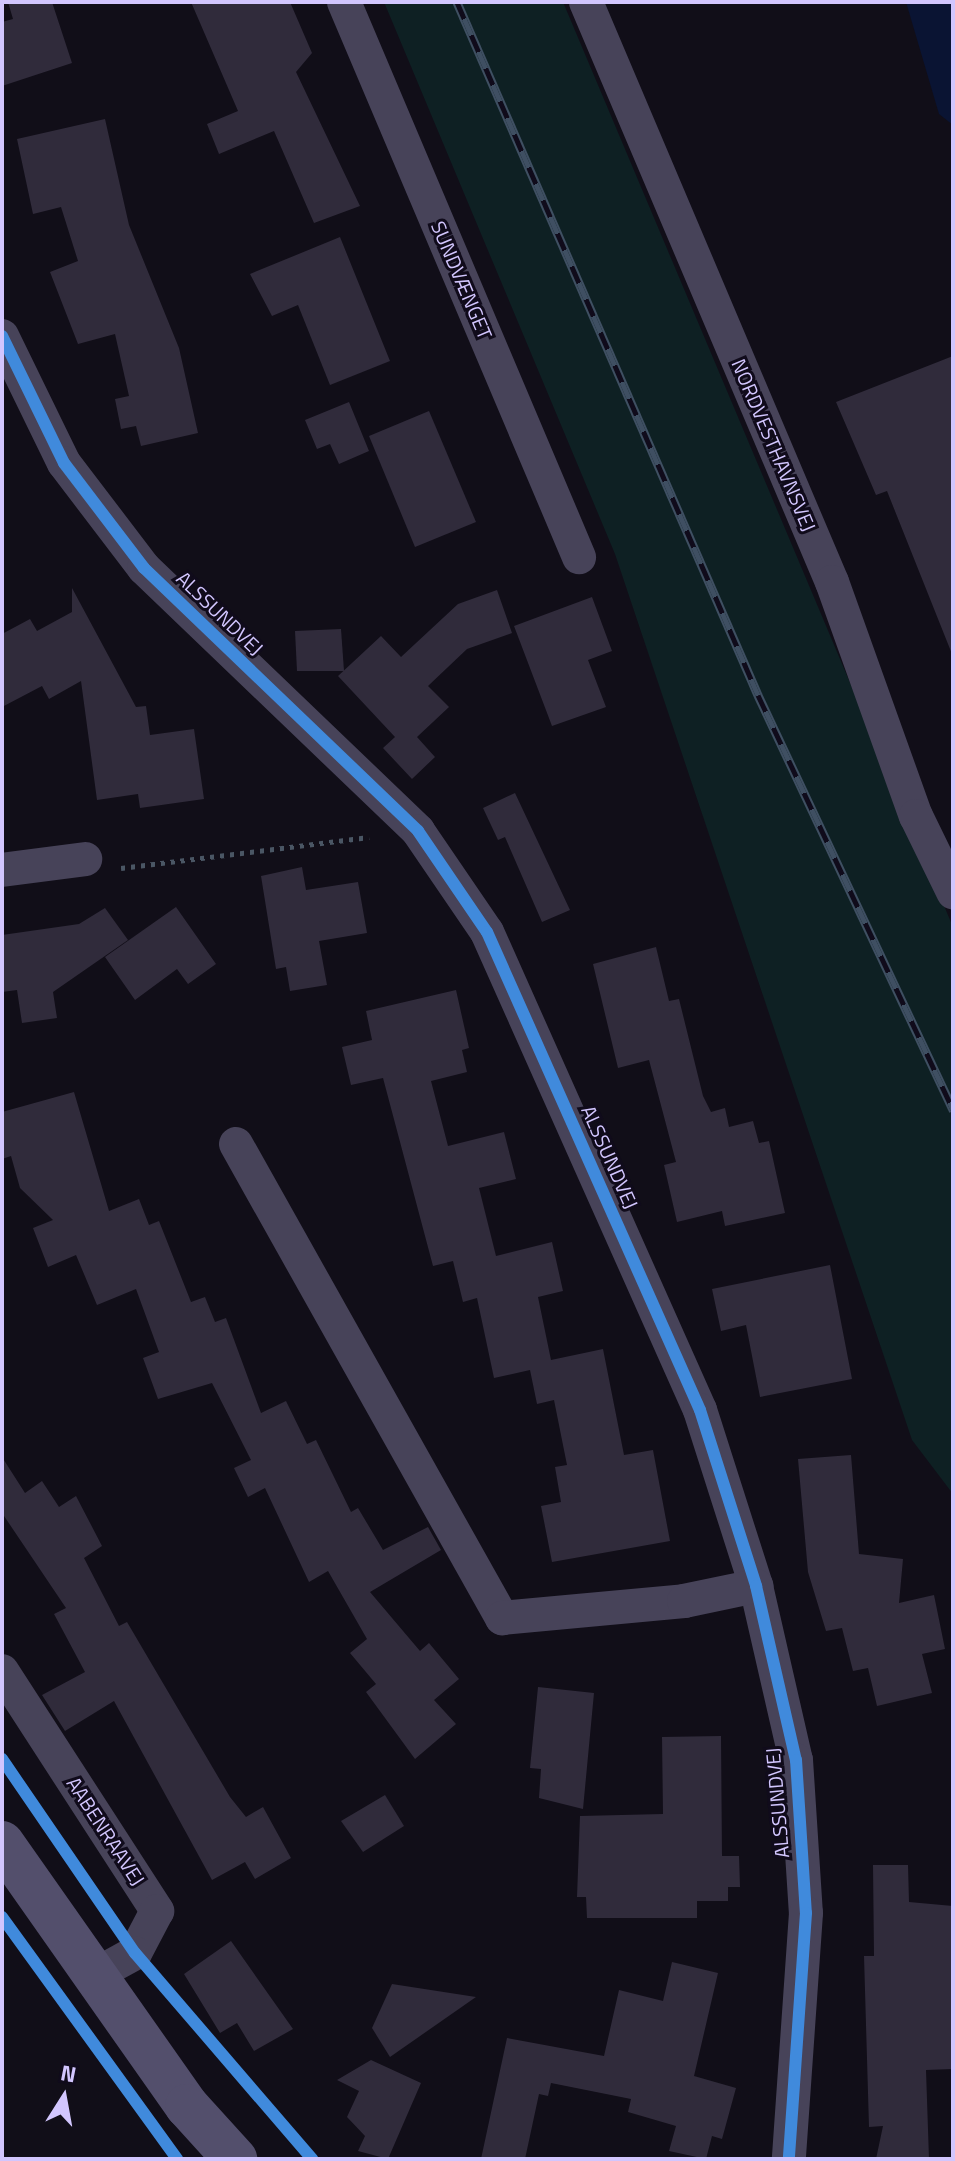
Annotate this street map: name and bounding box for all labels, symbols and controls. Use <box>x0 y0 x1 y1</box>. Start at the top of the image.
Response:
street label: SUNDVÆNGET <box>426 217 498 343</box>
street label: NORDVESTHAVNSVEJ <box>727 355 821 535</box>
street label: ALSSUNDVEJ <box>172 566 268 660</box>
street label: ALSSUNDVEJ <box>577 1102 643 1212</box>
street label: ALSSUNDVEJ <box>760 1747 794 1859</box>
street label: AABENRAAVEJ <box>62 1772 150 1890</box>
text: N <box>58 2055 79 2092</box>
north arrow <box>24 2057 104 2137</box>

